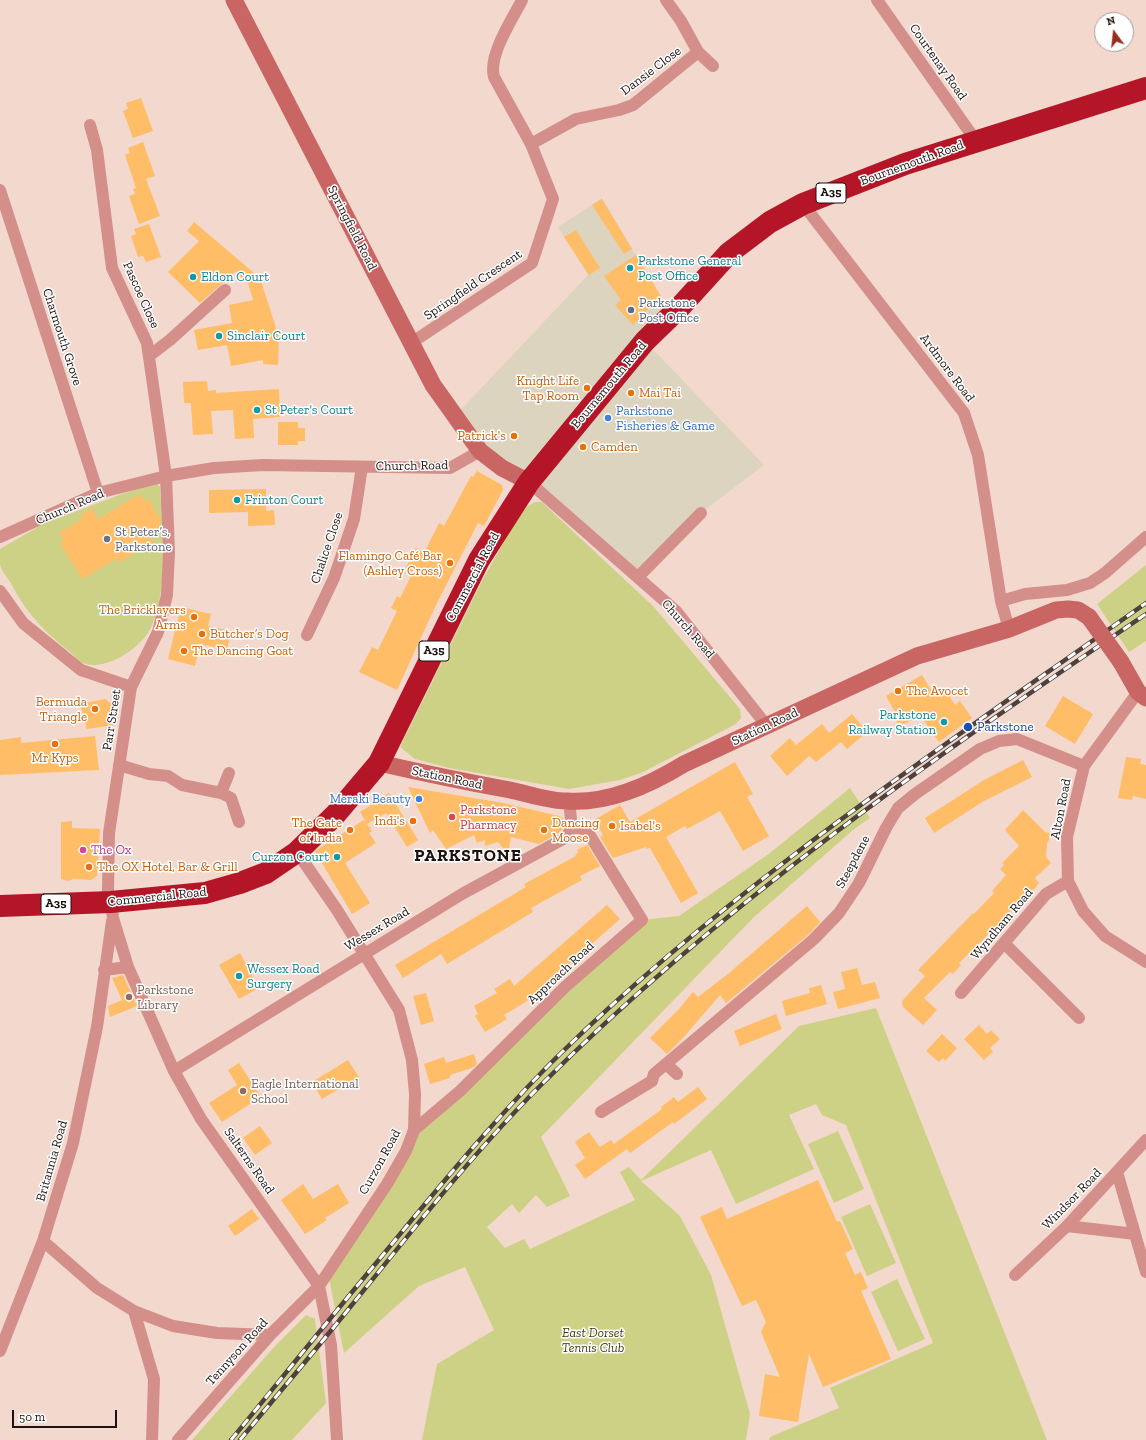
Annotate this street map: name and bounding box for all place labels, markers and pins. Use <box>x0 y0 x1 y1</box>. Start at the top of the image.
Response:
place label: Parkstone General Post Office <box>638 253 741 284</box>
marker: Parkstone General Post Office <box>625 263 635 273</box>
place label: Eldon Court <box>201 269 269 285</box>
marker: Eldon Court <box>188 272 198 282</box>
place label: Parkstone Post Office <box>639 295 699 326</box>
marker: Parkstone Post Office <box>626 305 636 315</box>
place label: Sinclair Court <box>227 328 305 344</box>
marker: Sinclair Court <box>214 331 224 341</box>
place label: Knight Life Tap Room <box>516 373 579 404</box>
marker: Knight Life Tap Room <box>582 383 592 393</box>
place label: Mai Tai <box>639 385 681 401</box>
marker: Mai Tai <box>626 388 636 398</box>
place label: St Peter's Court <box>265 402 353 418</box>
place label: Parkstone Fisheries & Game <box>616 403 715 434</box>
marker: St Peter's Court <box>252 405 262 415</box>
marker: Parkstone Fisheries & Game <box>603 413 613 423</box>
place label: Patrick's <box>457 428 506 444</box>
marker: Patrick's <box>509 431 519 441</box>
place label: Camden <box>591 439 638 455</box>
marker: Camden <box>578 442 588 452</box>
place label: Frinton Court <box>245 492 323 508</box>
marker: Frinton Court <box>232 495 242 505</box>
place label: St Peter’s, Parkstone <box>115 524 172 555</box>
marker: St Peter’s, Parkstone <box>102 534 112 544</box>
place label: Flamingo Café Bar (Ashley Cross) <box>339 548 442 579</box>
marker: Flamingo Café Bar (Ashley Cross) <box>445 558 455 568</box>
place label: The Bricklayers Arms <box>99 602 186 633</box>
marker: The Bricklayers Arms <box>189 612 199 622</box>
place label: Butcher’s Dog <box>210 626 289 642</box>
marker: Butcher’s Dog <box>197 629 207 639</box>
place label: The Dancing Goat <box>192 643 293 659</box>
marker: The Dancing Goat <box>179 646 189 656</box>
place label: The Avocet <box>906 683 968 699</box>
marker: The Avocet <box>893 686 903 696</box>
place label: Bermuda Triangle <box>36 694 87 725</box>
marker: Bermuda Triangle <box>90 704 100 714</box>
place label: Parkstone Railway Station <box>849 707 936 738</box>
marker: Parkstone Railway Station <box>939 717 949 727</box>
place label: Parkstone <box>977 719 1034 735</box>
marker: Parkstone <box>962 721 974 733</box>
marker: Mr Kyps <box>50 739 60 749</box>
place label: Mr Kyps <box>31 750 79 766</box>
place label: Meraki Beauty <box>330 791 411 807</box>
marker: Meraki Beauty <box>414 794 424 804</box>
place label: Parkstone Pharmacy <box>460 802 517 833</box>
marker: Parkstone Pharmacy <box>447 812 457 822</box>
place label: Indi's <box>375 813 405 829</box>
place label: The Gate of India <box>291 815 342 846</box>
place label: Dancing Moose <box>552 815 599 846</box>
marker: Indi's <box>408 816 418 826</box>
place label: Isabel's <box>620 818 661 834</box>
marker: Isabel's <box>607 821 617 831</box>
marker: The Gate of India <box>345 825 355 835</box>
marker: Dancing Moose <box>539 825 549 835</box>
place label: The Ox <box>91 842 131 858</box>
marker: The Ox <box>78 845 88 855</box>
place label: Curzon Court <box>252 849 329 865</box>
marker: Curzon Court <box>332 852 342 862</box>
place label: The OX Hotel, Bar & Grill <box>97 859 238 875</box>
marker: The OX Hotel, Bar & Grill <box>84 862 94 872</box>
place label: Wessex Road Surgery <box>247 961 320 992</box>
marker: Wessex Road Surgery <box>234 971 244 981</box>
place label: Parkstone Library <box>137 982 194 1013</box>
marker: Parkstone Library <box>124 992 134 1002</box>
place label: Eagle International School <box>251 1076 359 1107</box>
marker: Eagle International School <box>238 1086 248 1096</box>

